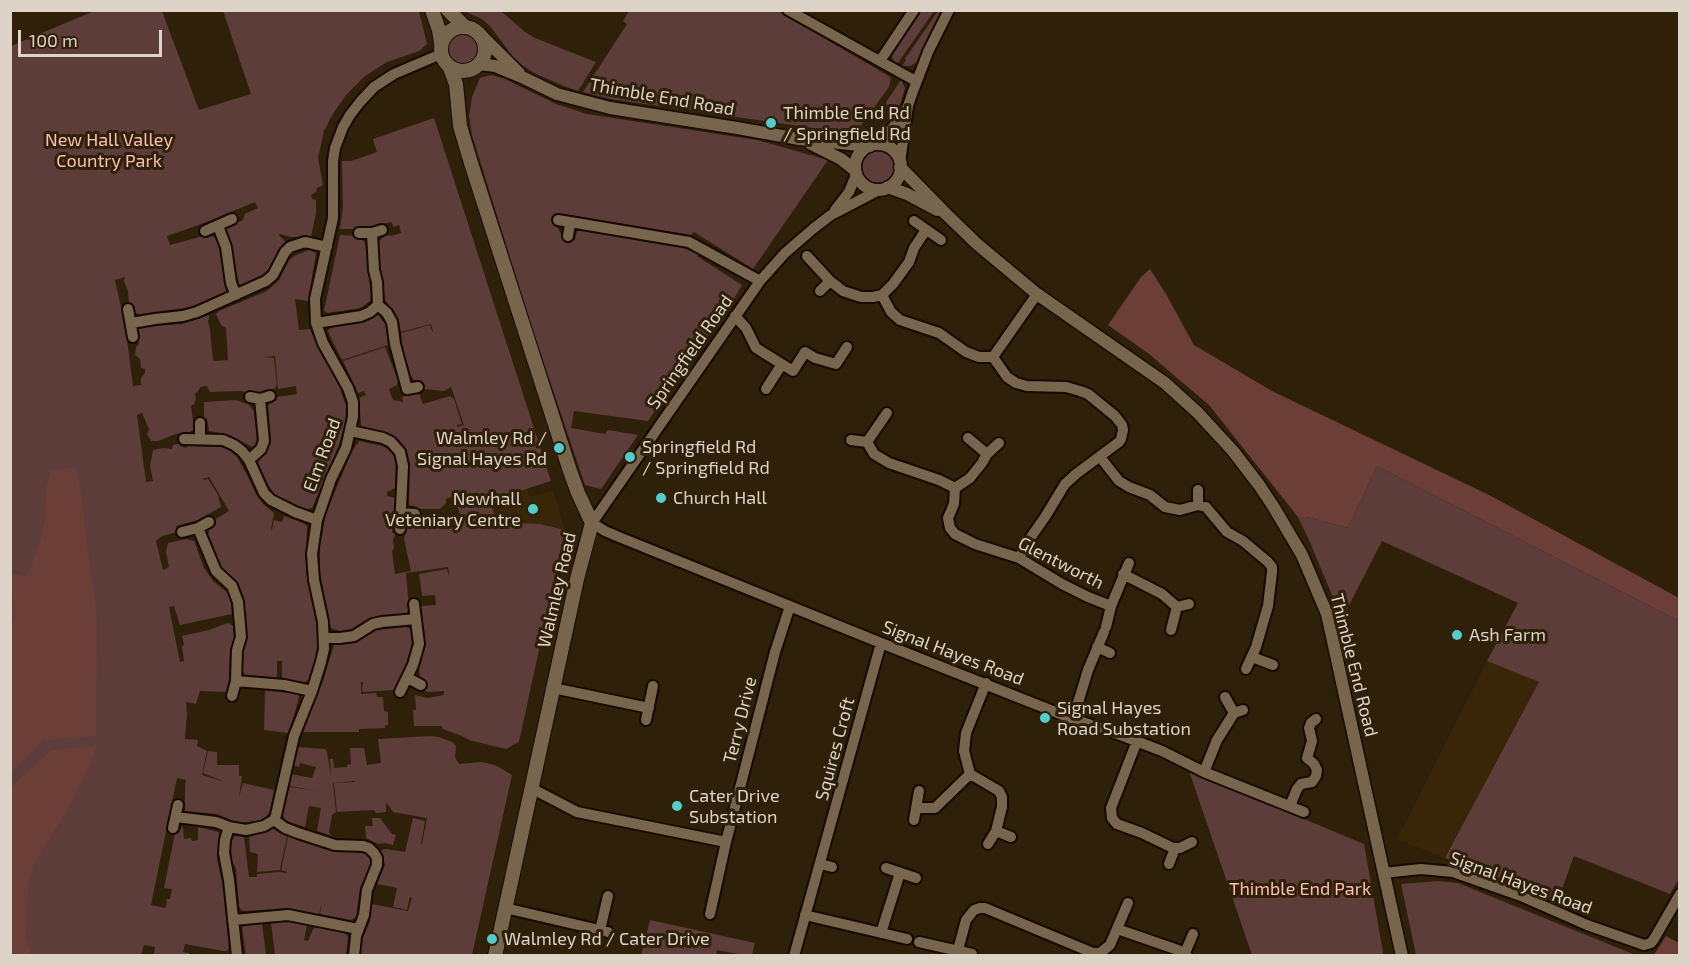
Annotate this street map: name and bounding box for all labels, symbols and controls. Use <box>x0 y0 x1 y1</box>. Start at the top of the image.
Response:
scale bar <box>21 18 165 56</box>
text: 100 m <box>29 29 78 51</box>
street label: Thimble End Road <box>588 74 736 120</box>
place label: Thimble End Rd / Springfield Rd <box>783 102 911 144</box>
marker: Thimble End Rd / Springfield Rd <box>764 116 778 130</box>
park label: New Hall Valley Country Park <box>45 129 173 172</box>
street label: Springfield Road <box>643 291 737 413</box>
street label: Elm Road <box>299 415 345 495</box>
place label: Walmley Rd / Signal Hayes Rd <box>417 427 547 470</box>
place label: Springfield Rd / Springfield Rd <box>642 436 770 478</box>
marker: Walmley Rd / Signal Hayes Rd <box>552 441 566 455</box>
marker: Springfield Rd / Springfield Rd <box>623 450 637 464</box>
place label: Church Hall <box>673 487 767 509</box>
place label: Newhall Veteniary Centre <box>385 488 521 530</box>
marker: Church Hall <box>654 491 668 505</box>
marker: Newhall Veteniary Centre <box>526 502 540 516</box>
street label: Walmley Road <box>533 530 581 650</box>
street label: Glentworth <box>1015 532 1107 594</box>
street label: Thimble End Road <box>1326 591 1382 739</box>
street label: Signal Hayes Road <box>879 616 1027 690</box>
place label: Ash Farm <box>1469 624 1546 646</box>
marker: Ash Farm <box>1450 628 1464 642</box>
street label: Terry Drive <box>719 674 761 766</box>
street label: Squires Croft <box>811 695 859 803</box>
place label: Signal Hayes Road Substation <box>1057 697 1191 740</box>
marker: Signal Hayes Road Substation <box>1038 711 1052 725</box>
place label: Cater Drive Substation <box>689 785 780 828</box>
marker: Cater Drive Substation <box>670 799 684 813</box>
street label: Signal Hayes Road <box>1447 847 1595 919</box>
park label: Thimble End Park <box>1229 878 1371 900</box>
place label: Walmley Rd / Cater Drive <box>504 928 710 950</box>
marker: Walmley Rd / Cater Drive <box>485 932 499 946</box>

